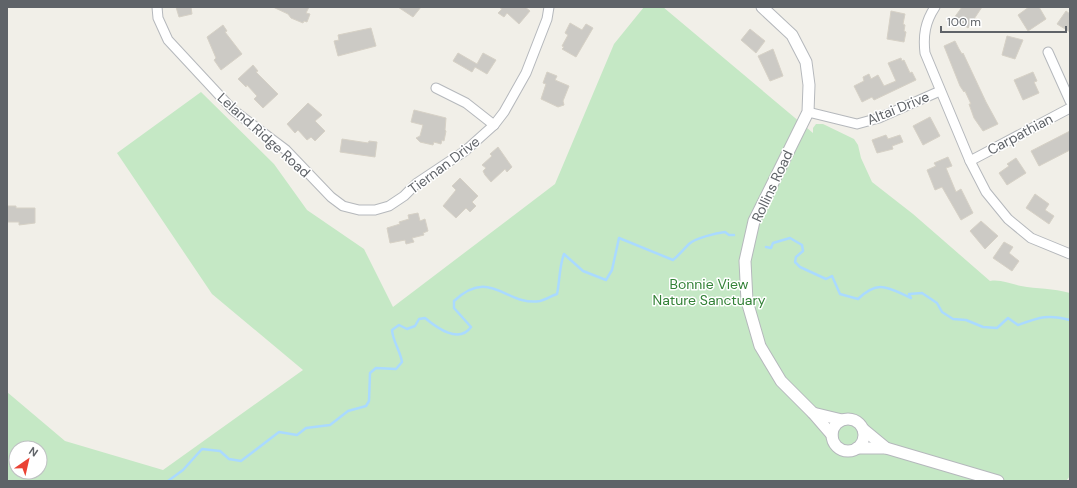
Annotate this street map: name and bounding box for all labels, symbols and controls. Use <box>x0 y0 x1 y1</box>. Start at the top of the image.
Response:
scale bar <box>941 8 1066 34</box>
text: 100 m <box>947 14 981 30</box>
street label: Altai Drive <box>864 87 932 129</box>
street label: Leland Ridge Road <box>214 89 314 181</box>
street label: Carpathian <box>984 109 1056 159</box>
street label: Tiernan Drive <box>405 132 483 198</box>
street label: Rollins Road <box>748 147 796 225</box>
park label: Bonnie View Nature Sanctuary <box>653 275 766 309</box>
north arrow <box>8 440 48 480</box>
text: N <box>26 444 41 460</box>

